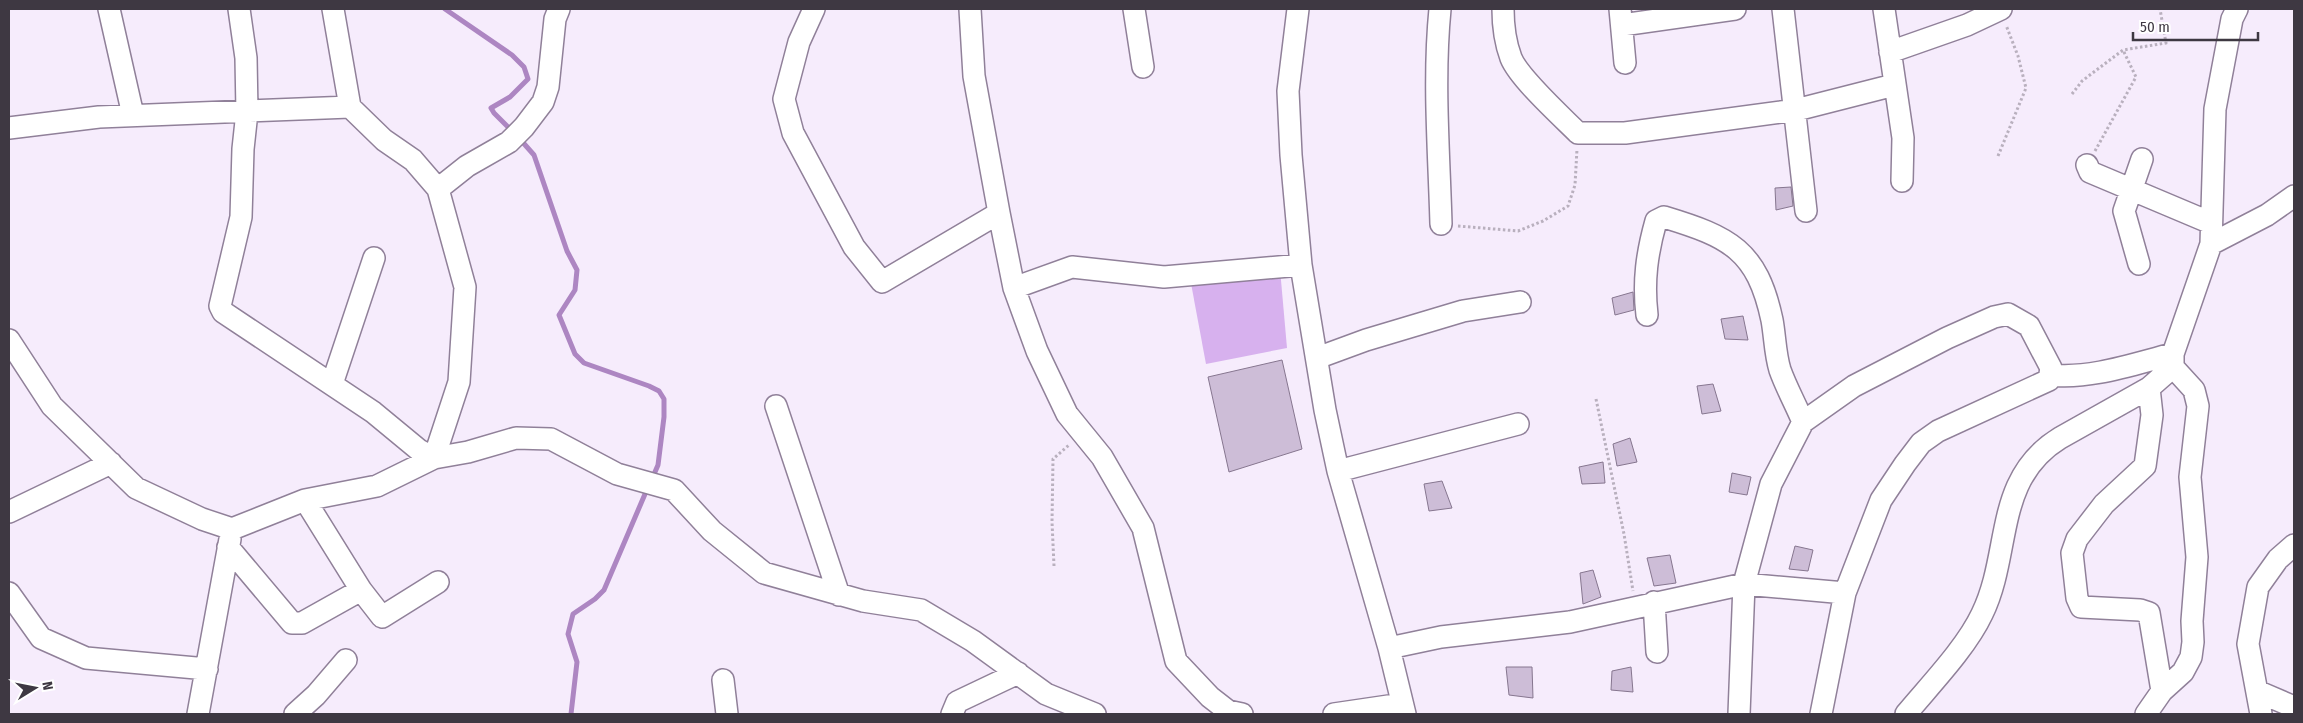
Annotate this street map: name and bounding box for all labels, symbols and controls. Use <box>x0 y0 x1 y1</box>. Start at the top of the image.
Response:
scale bar <box>2133 10 2258 42</box>
text: 50 m <box>2140 18 2170 36</box>
north arrow <box>10 663 60 713</box>
text: N <box>38 680 56 691</box>

